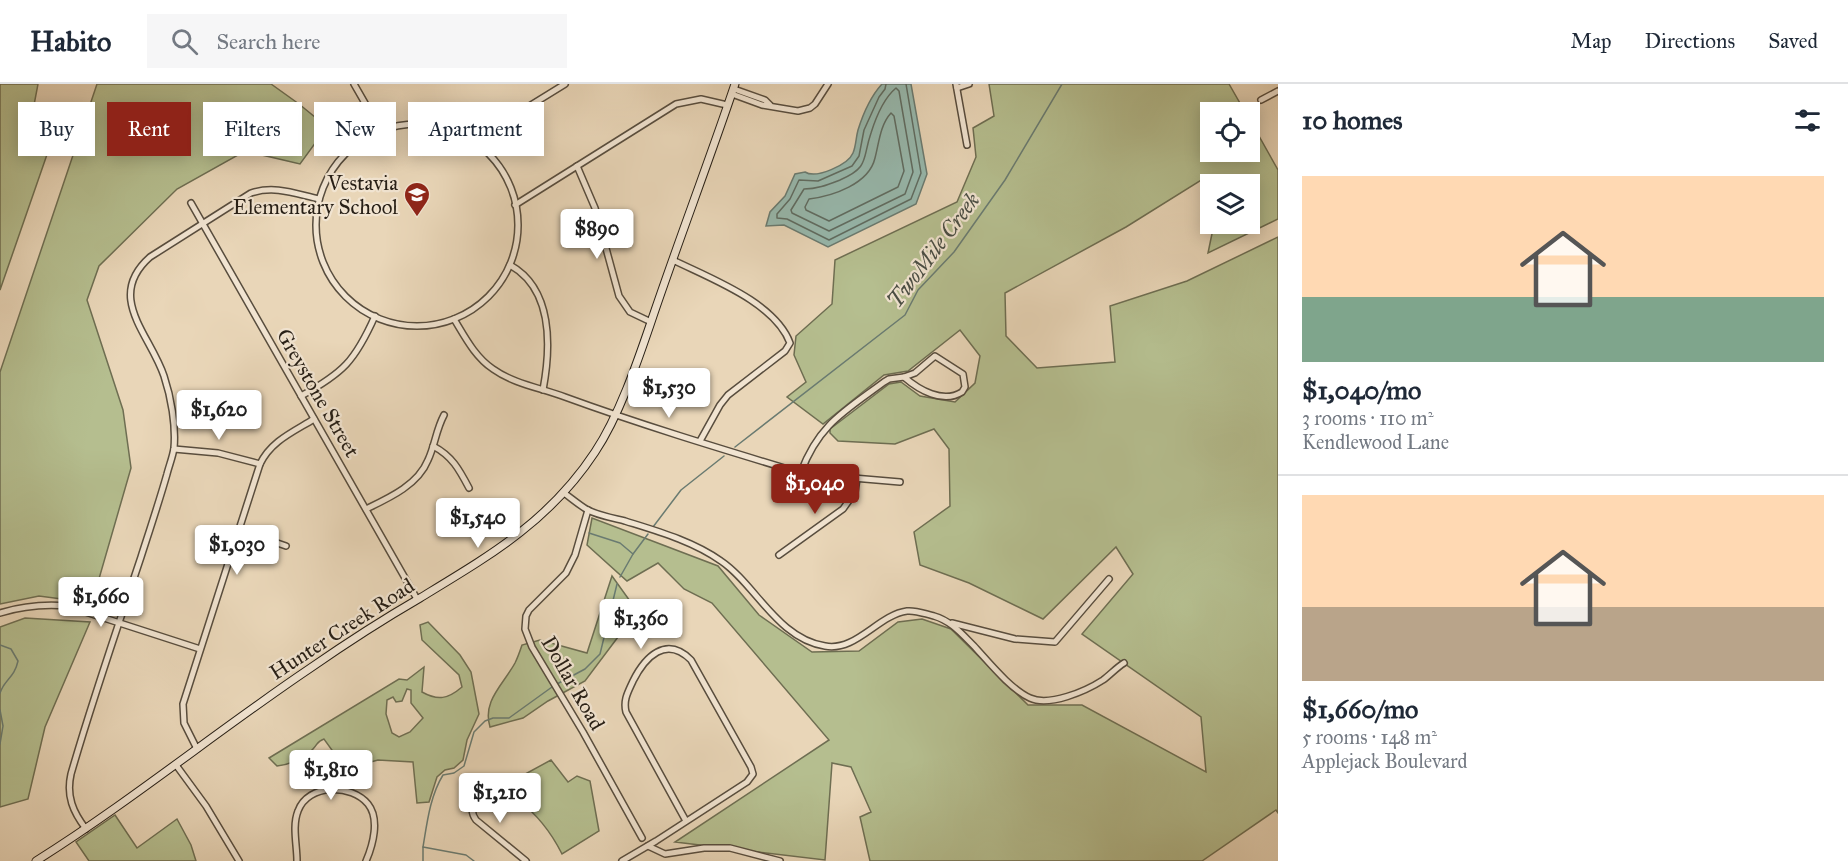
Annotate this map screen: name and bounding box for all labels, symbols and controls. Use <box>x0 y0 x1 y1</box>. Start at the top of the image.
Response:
search box <box>147 14 567 68</box>
text: Habito <box>30 24 111 59</box>
icon: search <box>168 25 201 58</box>
text: Search here <box>216 28 320 55</box>
text: Map <box>1571 28 1612 54</box>
text: Directions <box>1645 28 1735 54</box>
text: Saved <box>1768 28 1818 54</box>
chip: Buy <box>18 102 95 156</box>
chip: Rent <box>107 102 191 156</box>
chip: Filters <box>203 102 302 156</box>
chip: New <box>314 102 396 156</box>
chip: Apartment <box>408 102 544 156</box>
map controls <box>1200 102 1260 234</box>
button: locate <box>1200 102 1260 162</box>
text: 10 homes <box>1302 104 1403 136</box>
icon: filters <box>1791 104 1824 137</box>
place label: Vestavia Elementary School <box>233 170 398 220</box>
button: layers <box>1200 174 1260 234</box>
school or university icon: Vestavia Elementary School <box>402 180 432 218</box>
water label: TwoMile Creek <box>881 187 986 313</box>
pin: $890 <box>561 209 633 260</box>
icon: home <box>1509 215 1617 323</box>
text: $890 <box>574 216 620 240</box>
street label: Greystone Street <box>271 324 366 462</box>
pin: $1,530 <box>620 368 718 419</box>
text: $1,040/mo <box>1302 374 1421 406</box>
text: $1,530 <box>642 375 696 399</box>
pin: $1,620 <box>170 390 268 441</box>
text: $1,620 <box>191 397 247 421</box>
text: 3 rooms · 110 m² <box>1302 406 1433 430</box>
text: Kendlewood Lane <box>1302 430 1449 454</box>
pin: $1,040 <box>766 464 864 515</box>
text: $1,040 <box>785 471 845 495</box>
pin: $1,540 <box>429 498 527 549</box>
text: $1,540 <box>450 505 506 529</box>
pin: $1,030 <box>188 525 286 576</box>
text: $1,030 <box>209 532 265 556</box>
icon: home <box>1509 534 1617 642</box>
street label: Hunter Creek Road <box>265 572 420 686</box>
pin: $1,660 <box>52 577 150 628</box>
text: $1,660 <box>72 584 130 608</box>
pin: $1,360 <box>592 599 690 650</box>
text: $1,360 <box>614 606 668 630</box>
street label: Dollar Road <box>536 631 611 735</box>
text: $1,660/mo <box>1302 693 1418 725</box>
text: 5 rooms · 148 m² <box>1302 725 1437 749</box>
text: Applejack Boulevard <box>1302 749 1468 773</box>
pin: $1,810 <box>282 750 380 801</box>
text: $1,810 <box>303 757 359 781</box>
pin: $1,210 <box>451 773 549 824</box>
text: $1,210 <box>473 780 527 804</box>

